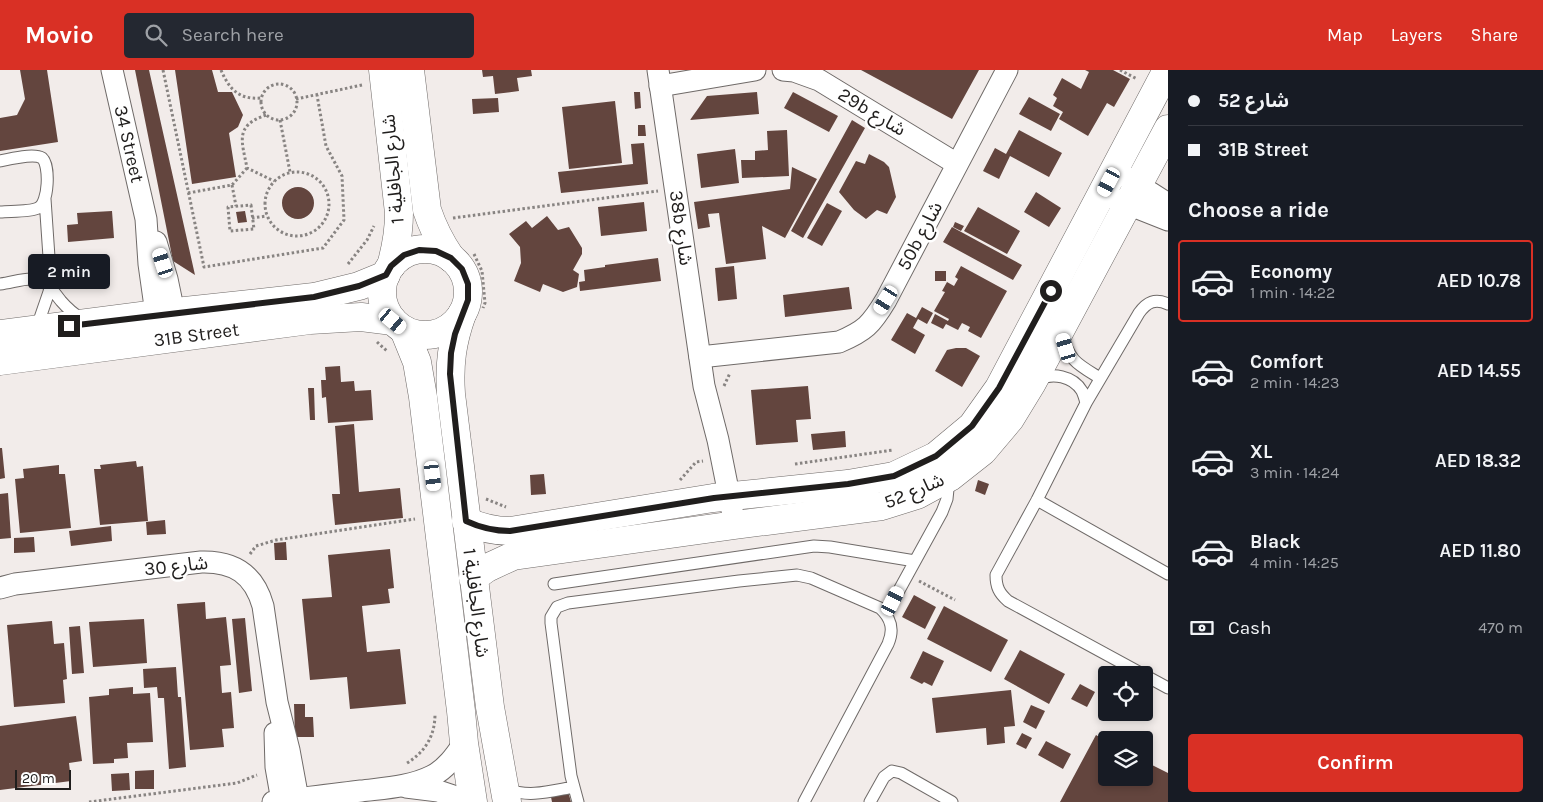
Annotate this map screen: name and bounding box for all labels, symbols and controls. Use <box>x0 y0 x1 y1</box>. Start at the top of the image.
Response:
search box <box>124 13 474 58</box>
text: Movio <box>25 21 94 49</box>
icon: search <box>142 21 170 49</box>
text: Search here <box>182 24 284 46</box>
text: Map <box>1327 24 1363 46</box>
text: Layers <box>1391 24 1443 46</box>
text: Share <box>1471 24 1518 46</box>
street label: 29b شارع <box>833 83 910 142</box>
text: شارع 52 <box>1218 90 1289 112</box>
street label: 34 Street <box>109 103 148 185</box>
street label: شارع الجافلية 1 <box>377 113 411 225</box>
text: 31B Street <box>1218 139 1308 161</box>
car <box>1095 165 1122 199</box>
street label: 38b شارع <box>663 189 697 267</box>
text: Choose a ride <box>1188 197 1329 223</box>
street label: 50b شارع <box>893 198 949 275</box>
car <box>151 246 174 280</box>
callout: 2 min <box>28 254 110 288</box>
icon: car <box>1190 259 1235 304</box>
text: Economy <box>1250 261 1332 283</box>
text: 2 min <box>47 262 91 281</box>
text: AED 10.78 <box>1437 270 1521 292</box>
route start <box>1040 280 1062 302</box>
car <box>871 283 900 317</box>
text: 1 min · 14:22 <box>1250 283 1335 302</box>
car <box>376 306 409 336</box>
route end <box>58 315 80 337</box>
street label: 31B Street <box>152 318 240 352</box>
car <box>1054 331 1077 365</box>
icon: car <box>1190 349 1235 394</box>
text: Comfort <box>1250 351 1324 373</box>
text: AED 14.55 <box>1437 360 1521 382</box>
text: 2 min · 14:23 <box>1250 373 1340 392</box>
icon: car <box>1190 439 1235 484</box>
text: XL <box>1250 441 1272 463</box>
text: AED 18.32 <box>1435 450 1521 472</box>
car <box>423 460 442 492</box>
text: 3 min · 14:24 <box>1250 463 1339 482</box>
street label: شارع 52 <box>881 469 948 515</box>
icon: car <box>1190 529 1235 574</box>
text: Black <box>1250 531 1301 553</box>
text: AED 11.80 <box>1440 540 1521 562</box>
street label: شارع الجافلية 1 <box>456 547 494 659</box>
street label: شارع 30 <box>143 552 209 582</box>
text: 4 min · 14:25 <box>1250 553 1339 572</box>
car <box>879 584 906 618</box>
icon: cash <box>1188 614 1216 642</box>
text: Cash <box>1228 617 1272 639</box>
text: 470 m <box>1478 618 1523 637</box>
map controls <box>1098 666 1153 786</box>
button: locate <box>1098 666 1153 721</box>
button: layers <box>1098 731 1153 786</box>
button: Confirm <box>1188 734 1523 792</box>
scale bar <box>15 767 71 790</box>
text: 20 m <box>22 770 55 787</box>

